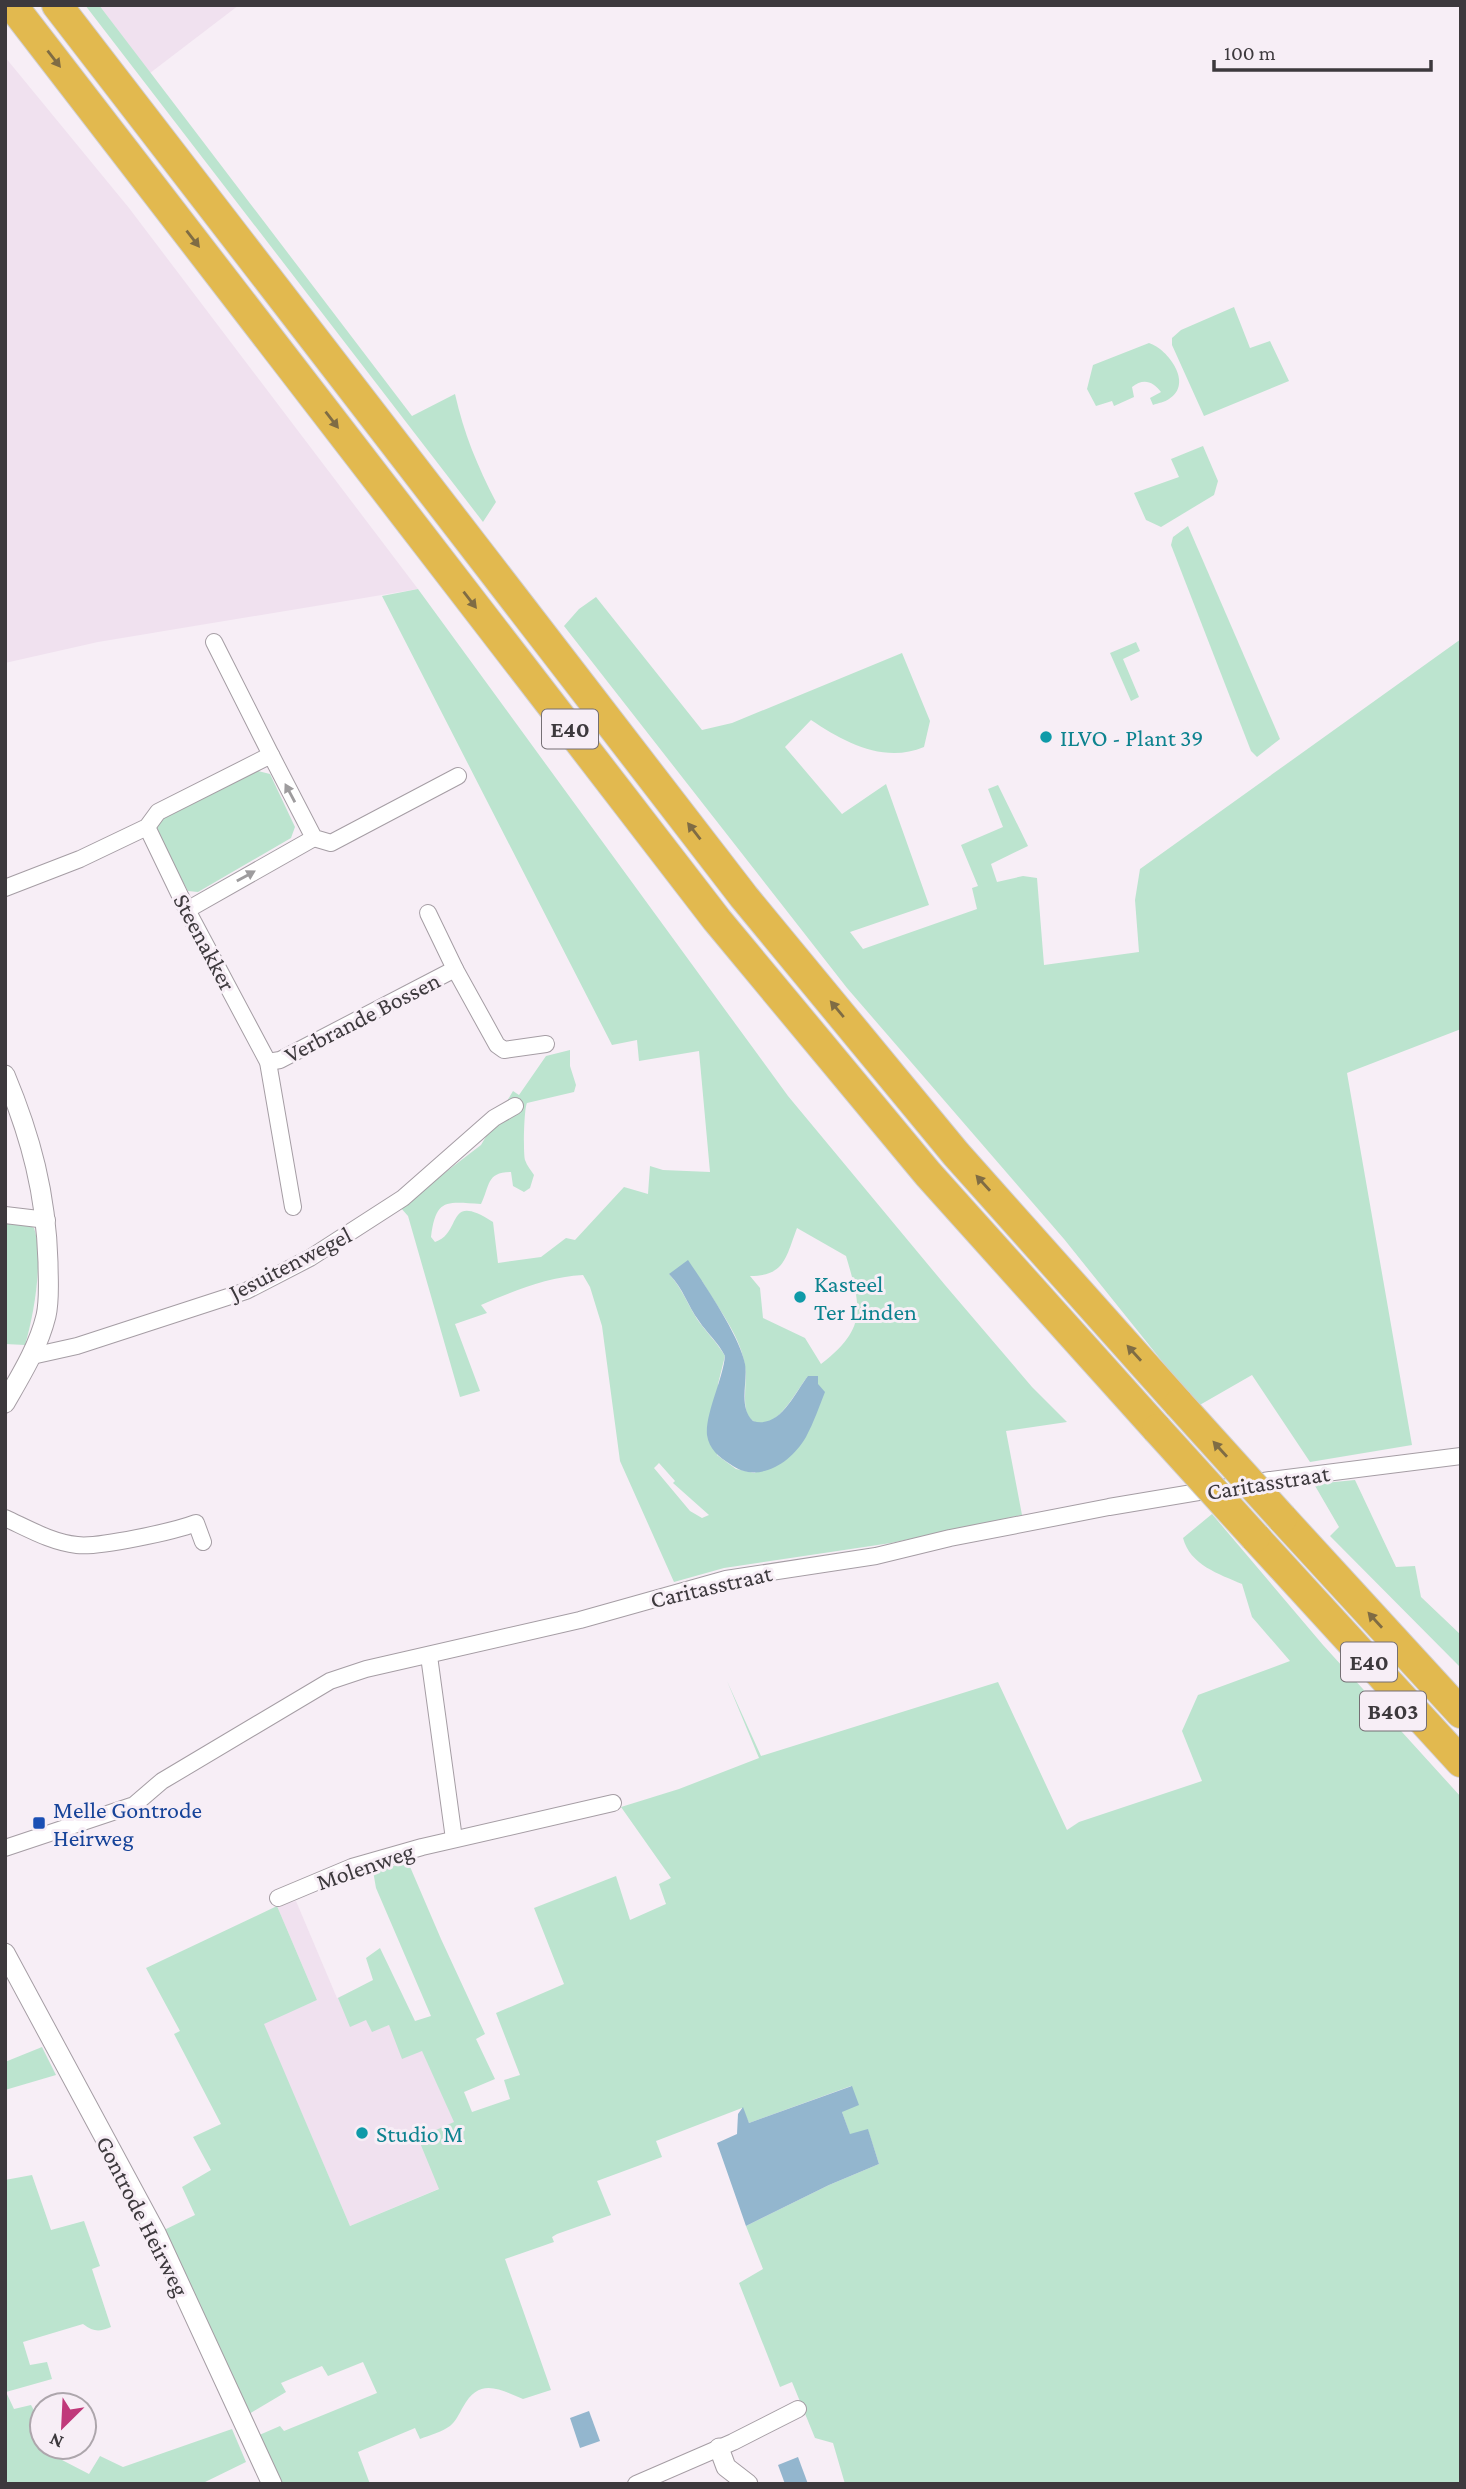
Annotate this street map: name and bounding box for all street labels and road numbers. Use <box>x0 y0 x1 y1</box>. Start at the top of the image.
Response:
road number: E40 <box>542 709 598 748</box>
street label: Steenakker <box>168 889 242 996</box>
street label: Verbrande Bossen <box>280 966 444 1068</box>
street label: Jesuitenwegel <box>223 1221 356 1306</box>
street label: Caritasstraat <box>1205 1459 1332 1505</box>
street label: Caritasstraat <box>648 1559 775 1613</box>
road number: E40 <box>1341 1642 1397 1681</box>
road number: B403 <box>1360 1692 1426 1730</box>
street label: Molenweg <box>313 1837 418 1895</box>
street label: Gontrode Heirweg <box>91 2131 195 2301</box>

